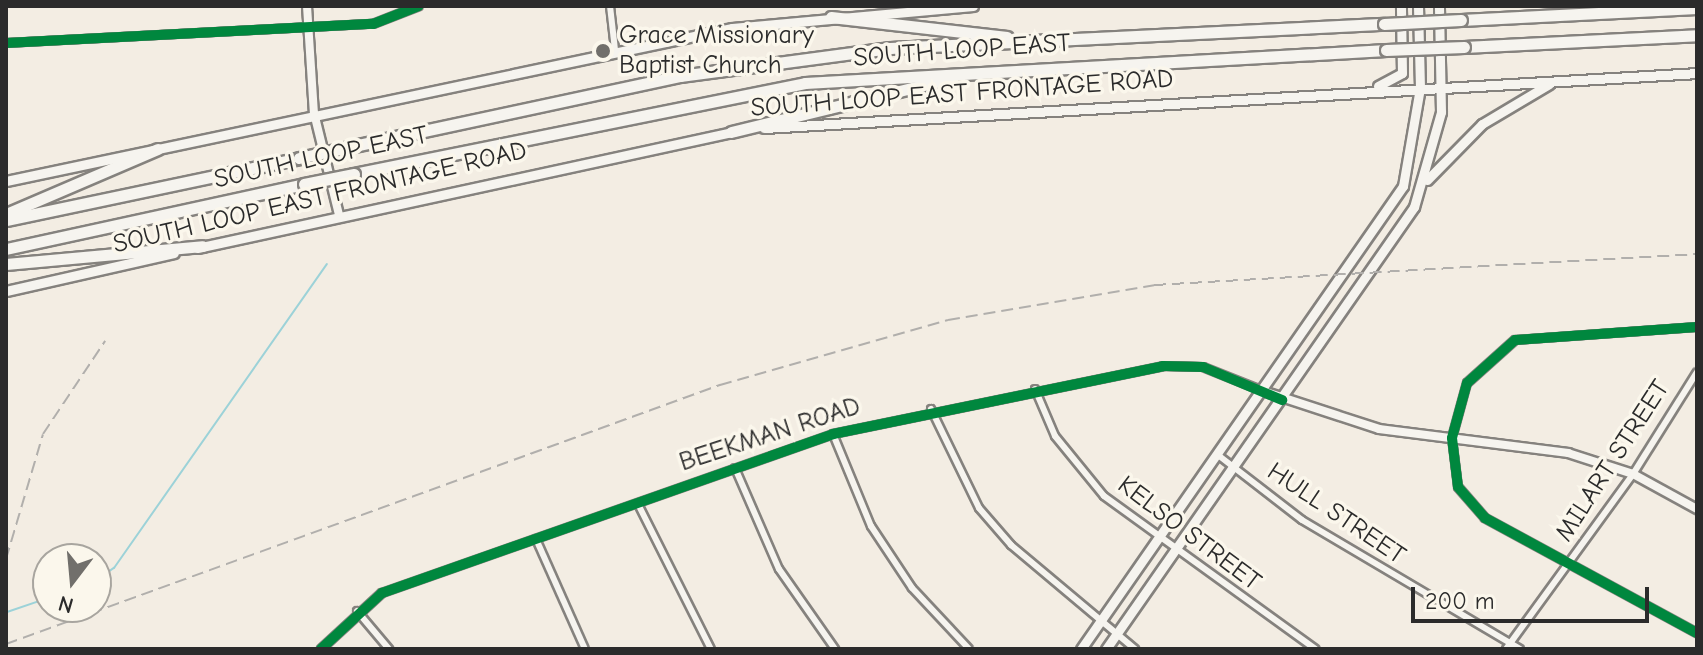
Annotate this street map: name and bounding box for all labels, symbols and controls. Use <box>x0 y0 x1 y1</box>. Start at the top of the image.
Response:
place label: Grace Missionary Baptist Church <box>619 20 814 82</box>
street label: SOUTH LOOP EAST <box>852 28 1072 74</box>
marker: Grace Missionary Baptist Church <box>594 42 612 60</box>
street label: SOUTH LOOP EAST FRONTAGE ROAD <box>750 64 1174 124</box>
street label: SOUTH LOOP EAST <box>211 120 431 196</box>
street label: SOUTH LOOP EAST FRONTAGE ROAD <box>110 135 530 261</box>
street label: MILART STREET <box>1549 374 1677 548</box>
street label: BEEKMAN ROAD <box>676 391 864 479</box>
street label: HULL STREET <box>1261 456 1411 572</box>
street label: KELSO STREET <box>1111 470 1267 598</box>
north arrow <box>32 543 112 623</box>
scale bar <box>1415 571 1653 621</box>
text: 200 m <box>1425 587 1495 615</box>
text: N <box>55 590 76 619</box>

